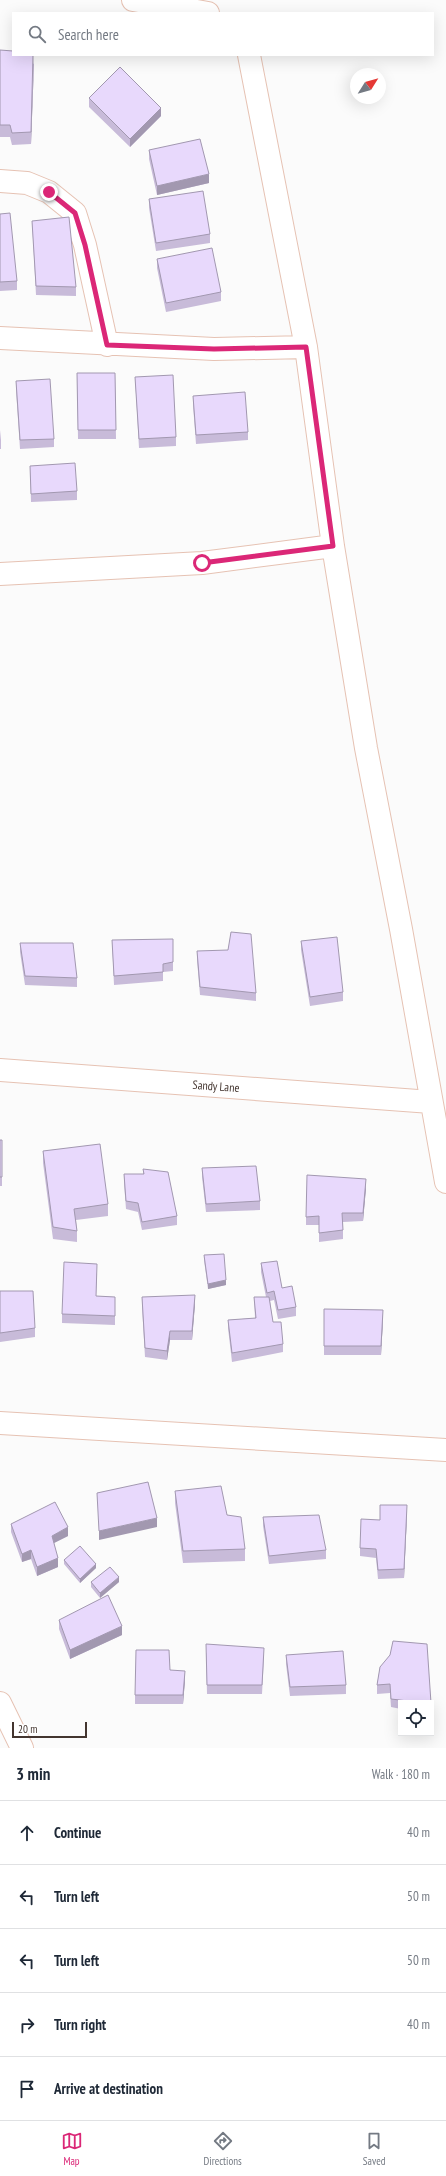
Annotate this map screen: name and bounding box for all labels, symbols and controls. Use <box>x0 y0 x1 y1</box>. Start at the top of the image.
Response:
search box <box>12 12 434 56</box>
icon: search <box>26 23 48 45</box>
text: Search here <box>58 25 119 44</box>
north arrow <box>350 68 386 104</box>
route end <box>40 183 58 201</box>
route start <box>193 554 211 572</box>
street label: Sandy Lane <box>192 1077 240 1095</box>
map controls <box>398 1700 434 1736</box>
button: locate <box>398 1700 434 1736</box>
scale bar <box>12 1720 87 1739</box>
text: 20 m <box>18 1722 37 1736</box>
text: 3 min <box>16 1763 50 1785</box>
text: Walk · 180 m <box>372 1766 430 1783</box>
icon: ahead <box>16 1822 38 1844</box>
text: Continue <box>54 1823 101 1842</box>
text: 40 m <box>407 1824 430 1841</box>
icon: left <box>16 1886 38 1908</box>
text: Turn left <box>54 1887 99 1906</box>
text: 50 m <box>407 1888 430 1905</box>
icon: left <box>16 1950 38 1972</box>
text: Turn left <box>54 1951 99 1970</box>
text: 50 m <box>407 1952 430 1969</box>
icon: right <box>16 2014 38 2036</box>
text: Turn right <box>54 2015 106 2034</box>
text: 40 m <box>407 2016 430 2033</box>
icon: arrive <box>16 2078 38 2100</box>
text: Arrive at destination <box>54 2079 163 2098</box>
tab: Map <box>61 2130 83 2168</box>
tab: Directions <box>204 2130 242 2168</box>
tab: Saved <box>363 2130 385 2168</box>

